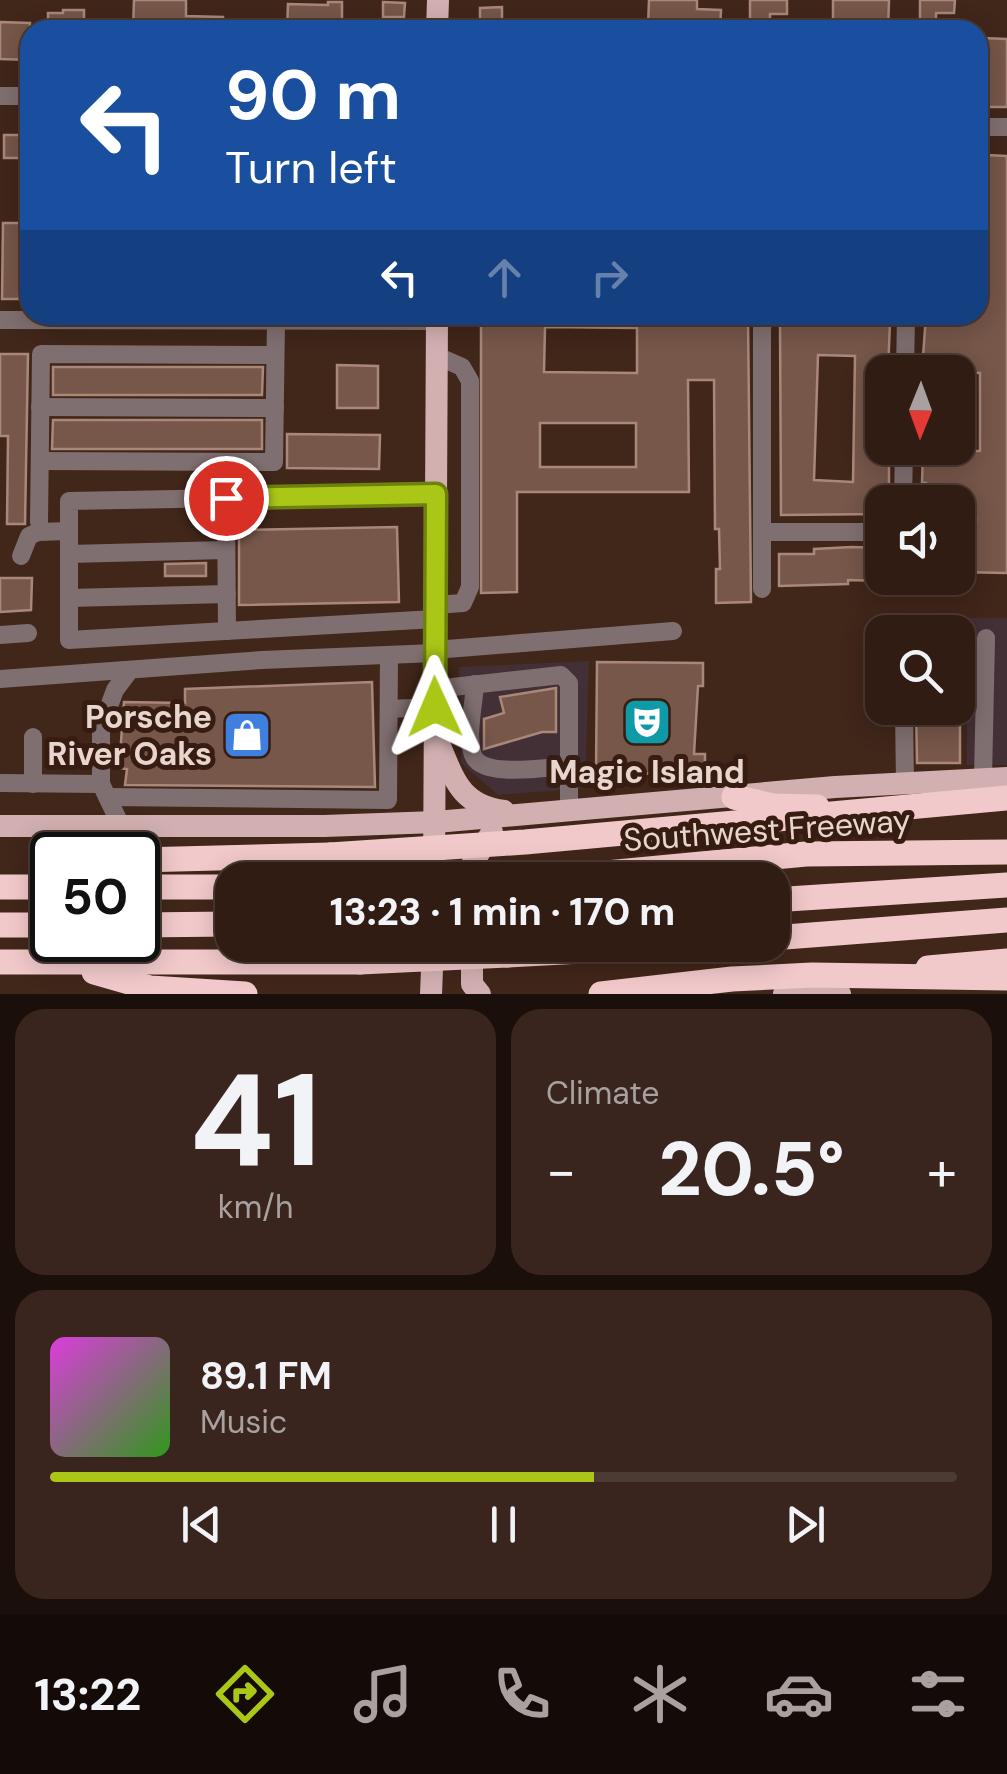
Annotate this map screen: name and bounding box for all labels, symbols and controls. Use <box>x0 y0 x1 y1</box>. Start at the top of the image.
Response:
text: 90 m <box>225 50 401 141</box>
icon: left <box>60 60 190 190</box>
text: Turn left <box>225 138 397 197</box>
icon: left <box>372 250 427 305</box>
icon: ahead <box>477 250 532 305</box>
icon: right <box>582 250 637 305</box>
north arrow <box>865 355 975 465</box>
map controls <box>865 355 975 725</box>
pin <box>184 456 269 541</box>
icon: arrive <box>199 471 254 526</box>
button: sound <box>865 485 975 595</box>
button: search <box>865 615 975 725</box>
position arrow <box>383 655 487 759</box>
place label: Porsche River Oaks <box>47 696 212 775</box>
theatre icon: Magic Island <box>621 696 673 748</box>
shop icon: Porsche River Oaks <box>221 709 273 761</box>
place label: Magic Island <box>549 751 745 793</box>
street label: Southwest Freeway <box>622 799 912 861</box>
speed limit sign: 50 <box>30 832 160 962</box>
text: 13:23 · 1 min · 170 m <box>330 887 675 937</box>
text: 41 <box>190 1036 321 1205</box>
text: Climate <box>546 1072 660 1114</box>
text: 20.5° <box>658 1121 845 1218</box>
text: − <box>546 1135 576 1207</box>
text: + <box>927 1135 957 1207</box>
text: km/h <box>218 1186 293 1228</box>
text: 89.1 FM <box>200 1351 332 1401</box>
text: Music <box>200 1401 287 1443</box>
icon: previous <box>174 1497 229 1552</box>
icon: pause <box>476 1497 531 1552</box>
icon: next <box>778 1497 833 1552</box>
icon: directions <box>210 1659 280 1729</box>
icon: music <box>348 1659 418 1729</box>
icon: phone <box>487 1659 557 1729</box>
icon: climate <box>625 1659 695 1729</box>
icon: car <box>764 1659 834 1729</box>
icon: filters <box>903 1659 973 1729</box>
text: 13:22 <box>34 1665 141 1724</box>

